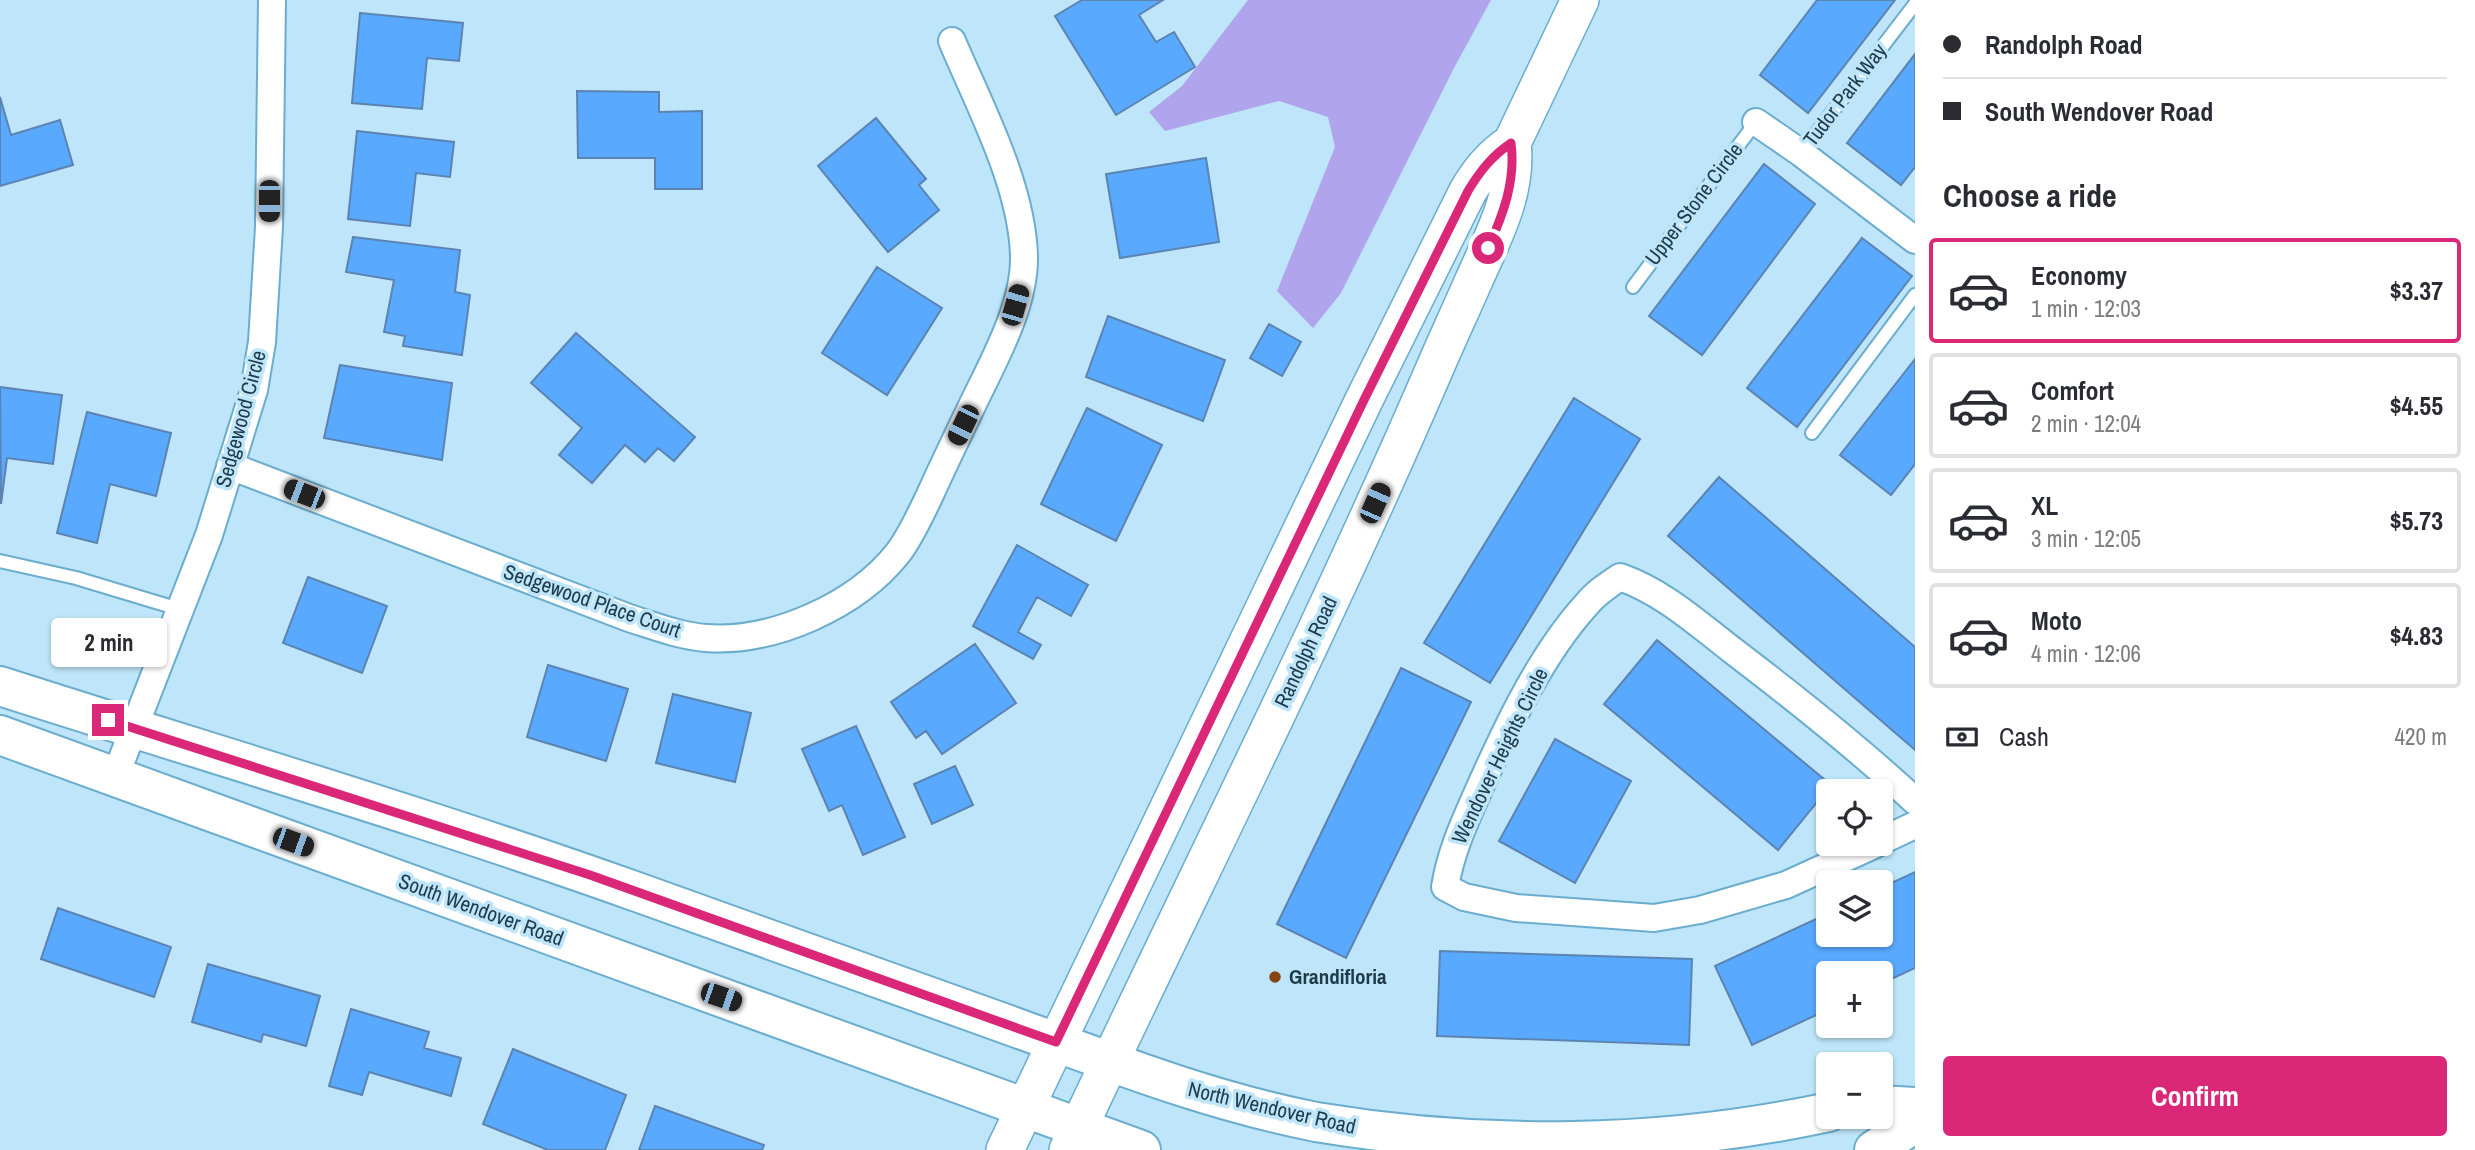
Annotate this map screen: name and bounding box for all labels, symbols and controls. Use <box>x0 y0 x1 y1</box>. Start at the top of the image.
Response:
text: Randolph Road <box>1985 27 2143 62</box>
street label: Tudor Park Way <box>1796 37 1893 152</box>
text: South Wendover Road <box>1985 94 2213 129</box>
street label: Upper Stone Circle <box>1638 136 1749 271</box>
text: Choose a ride <box>1943 174 2117 217</box>
car <box>259 180 280 222</box>
route start <box>1472 232 1504 264</box>
text: Economy <box>2031 258 2127 293</box>
icon: car <box>1947 259 2010 322</box>
text: $3.37 <box>2390 273 2443 308</box>
car <box>1000 282 1031 328</box>
text: 1 min · 12:03 <box>2031 293 2141 324</box>
street label: Sedgewood Circle <box>208 347 273 491</box>
text: Comfort <box>2031 373 2114 408</box>
icon: car <box>1947 374 2010 437</box>
text: $4.55 <box>2390 388 2443 423</box>
car <box>945 402 982 448</box>
text: 2 min · 12:04 <box>2031 408 2141 439</box>
car <box>281 477 328 511</box>
car <box>1357 480 1394 526</box>
text: XL <box>2031 488 2058 523</box>
icon: car <box>1947 489 2010 552</box>
text: $5.73 <box>2390 503 2443 538</box>
text: 3 min · 12:05 <box>2031 523 2141 554</box>
street label: Sedgewood Place Court <box>500 557 685 645</box>
street label: Randolph Road <box>1267 591 1344 712</box>
text: Moto <box>2031 603 2082 638</box>
icon: car <box>1947 604 2010 667</box>
callout: 2 min <box>50 618 166 668</box>
text: $4.83 <box>2390 618 2443 653</box>
text: 2 min <box>84 627 134 658</box>
text: 4 min · 12:06 <box>2031 638 2141 669</box>
street label: Wendover Heights Circle <box>1444 663 1555 848</box>
route end <box>92 704 124 736</box>
icon: cash <box>1943 718 1981 756</box>
text: Cash <box>1999 719 2049 754</box>
text: 420 m <box>2395 721 2447 752</box>
map controls <box>1816 779 1893 1129</box>
button: locate <box>1816 779 1893 856</box>
car <box>270 825 317 859</box>
street label: South Wendover Road <box>394 866 568 953</box>
button: layers <box>1816 870 1893 947</box>
button: + <box>1816 961 1893 1038</box>
place label: Grandifloria <box>1289 962 1387 991</box>
marker: Grandifloria <box>1267 969 1283 985</box>
car <box>698 980 745 1014</box>
button: − <box>1816 1052 1893 1129</box>
button: Confirm <box>1943 1056 2447 1136</box>
street label: North Wendover Road <box>1186 1074 1359 1141</box>

